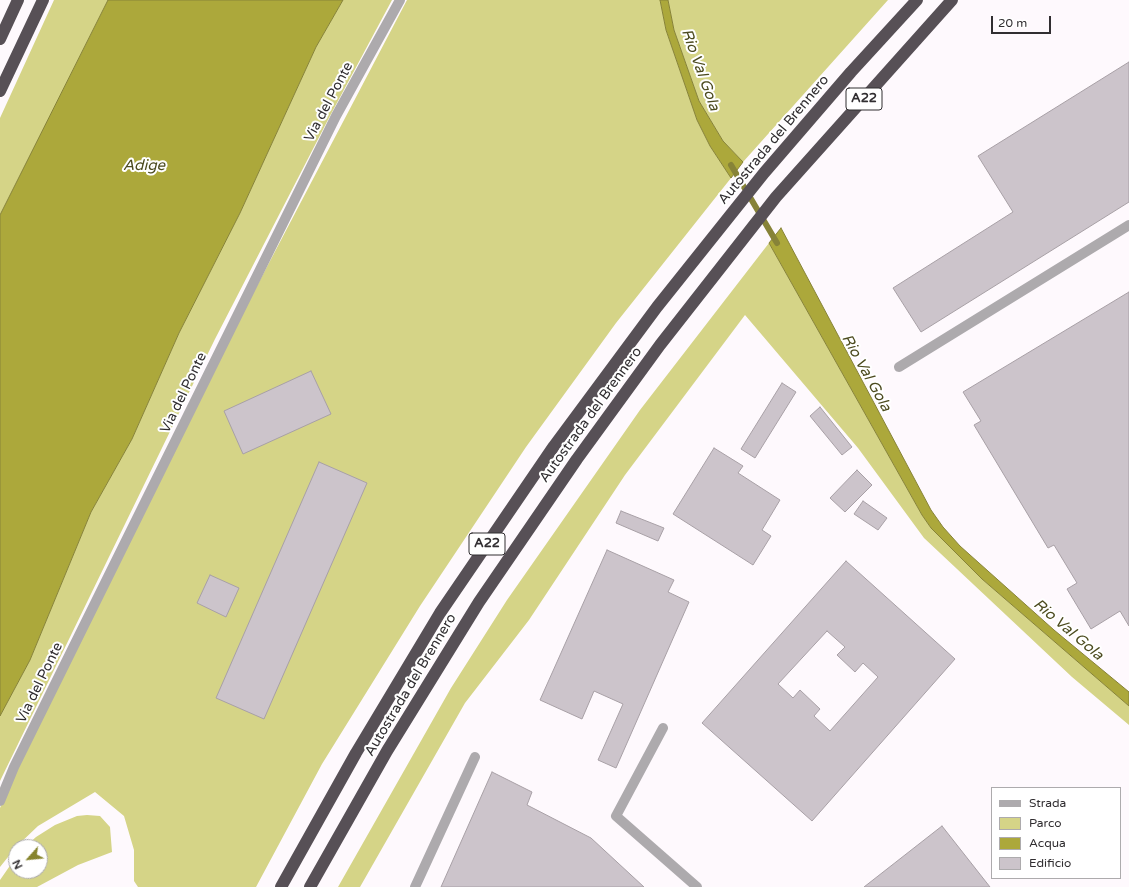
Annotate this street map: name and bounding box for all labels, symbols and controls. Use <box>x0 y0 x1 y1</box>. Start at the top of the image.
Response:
scale bar <box>993 8 1053 34</box>
text: 20 m <box>998 16 1027 30</box>
water label: Rio Val Gola <box>677 27 723 113</box>
street label: Via del Ponte <box>301 59 357 145</box>
street label: Autostrada del Brennero <box>715 72 833 208</box>
road number: A22 <box>846 88 882 110</box>
water label: Adige <box>123 157 165 175</box>
water label: Rio Val Gola <box>837 331 895 415</box>
street label: Autostrada del Brennero <box>536 344 646 486</box>
street label: Via del Ponte <box>157 350 211 436</box>
road number: A22 <box>469 533 505 555</box>
water label: Rio Val Gola <box>1029 596 1107 664</box>
street label: Autostrada del Brennero <box>362 611 460 759</box>
street label: Via del Ponte <box>13 640 67 726</box>
legend <box>991 787 1121 879</box>
text: Strada <box>1029 796 1066 810</box>
text: Parco <box>1029 816 1062 830</box>
text: Acqua <box>1029 836 1066 850</box>
north arrow <box>8 839 48 879</box>
text: Edificio <box>1029 856 1071 870</box>
text: N <box>10 857 26 871</box>

